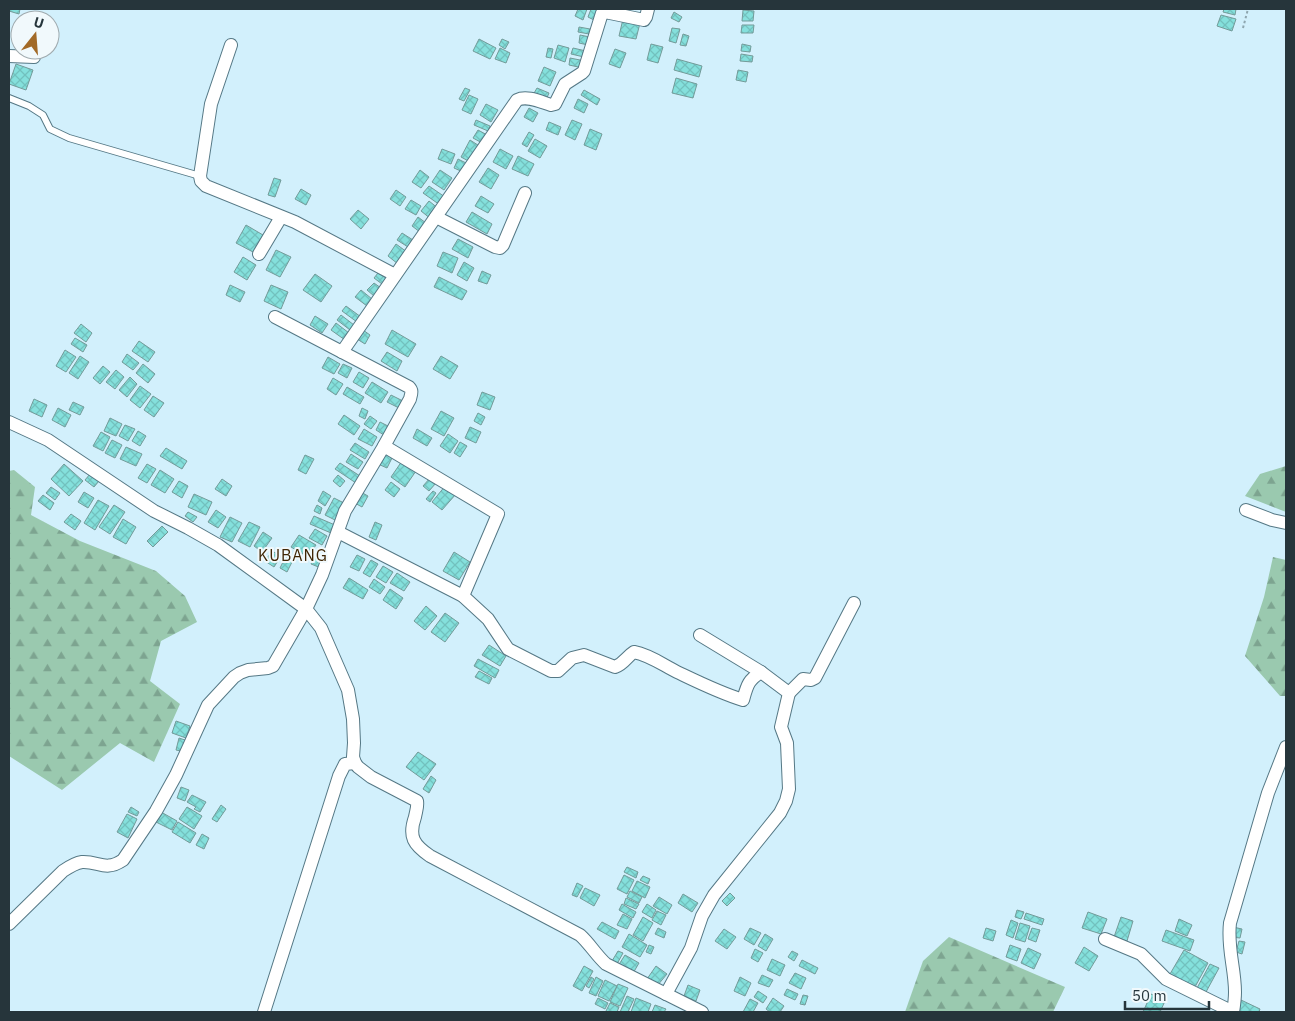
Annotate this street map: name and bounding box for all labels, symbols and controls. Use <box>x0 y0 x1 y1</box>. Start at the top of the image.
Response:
north arrow <box>10 10 60 60</box>
text: U <box>32 13 46 33</box>
district label: KUBANG <box>258 545 328 565</box>
scale bar <box>1125 978 1209 1010</box>
text: 50 m <box>1132 986 1167 1005</box>

